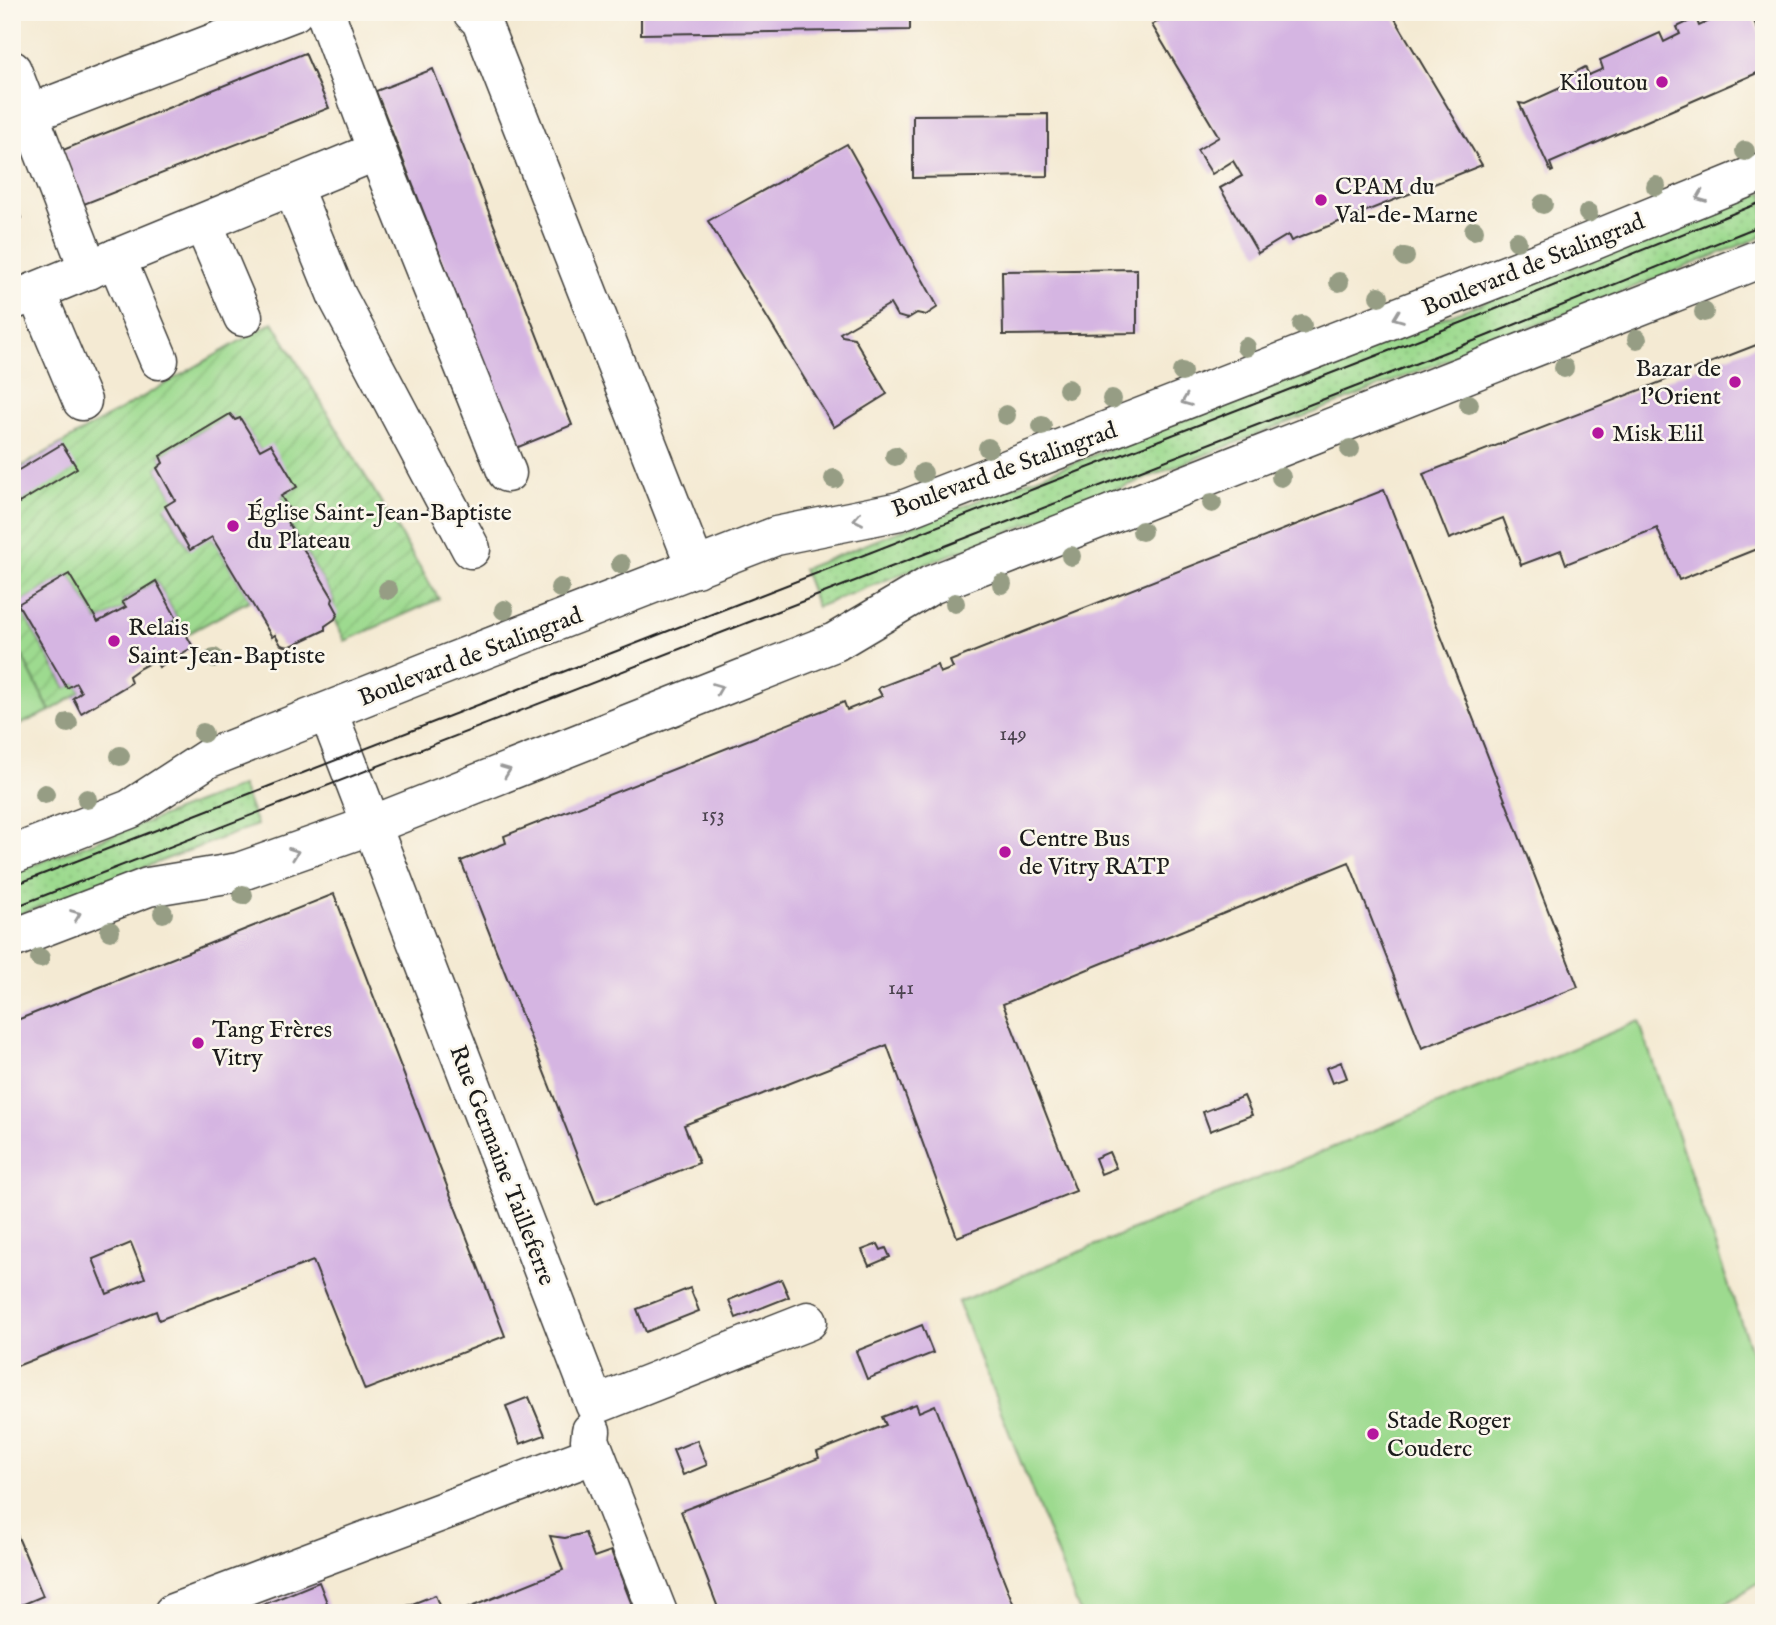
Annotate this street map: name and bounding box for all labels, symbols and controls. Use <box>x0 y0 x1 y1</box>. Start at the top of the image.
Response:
place label: Kiloutou <box>1559 68 1648 99</box>
marker: Kiloutou <box>1654 74 1670 90</box>
place label: CPAM du Val-de-Marne <box>1334 172 1478 231</box>
one-way arrow <box>1695 188 1707 202</box>
marker: CPAM du Val-de-Marne <box>1313 192 1329 208</box>
street label: Boulevard de Stalingrad <box>1418 207 1650 324</box>
one-way arrow <box>1393 309 1405 323</box>
place label: Bazar de l'Orient <box>1635 354 1721 413</box>
marker: Bazar de l'Orient <box>1727 374 1743 390</box>
one-way arrow <box>1181 392 1193 406</box>
street label: Boulevard de Stalingrad <box>888 415 1121 526</box>
place label: Misk Elil <box>1612 419 1704 450</box>
marker: Misk Elil <box>1590 425 1606 441</box>
place label: Église Saint-Jean-Baptiste du Plateau <box>247 498 512 557</box>
one-way arrow <box>852 511 864 526</box>
marker: Église Saint-Jean-Baptiste du Plateau <box>225 518 241 534</box>
street label: Boulevard de Stalingrad <box>354 600 587 714</box>
place label: Relais Saint-Jean-Baptiste <box>128 613 325 672</box>
marker: Relais Saint-Jean-Baptiste <box>106 633 122 649</box>
one-way arrow <box>711 682 723 696</box>
house number: 149 <box>999 721 1027 748</box>
one-way arrow <box>499 765 511 779</box>
house number: 153 <box>701 802 725 829</box>
place label: Centre Bus de Vitry RATP <box>1019 824 1169 883</box>
marker: Centre Bus de Vitry RATP <box>997 844 1013 860</box>
one-way arrow <box>287 847 299 861</box>
one-way arrow <box>69 909 81 923</box>
house number: 141 <box>888 975 914 1002</box>
place label: Tang Frères Vitry <box>211 1015 332 1074</box>
marker: Tang Frères Vitry <box>190 1035 206 1051</box>
street label: Rue Germaine Tailleferre <box>441 1041 562 1290</box>
place label: Stade Roger Couderc <box>1387 1406 1511 1465</box>
marker: Stade Roger Couderc <box>1365 1426 1381 1442</box>

